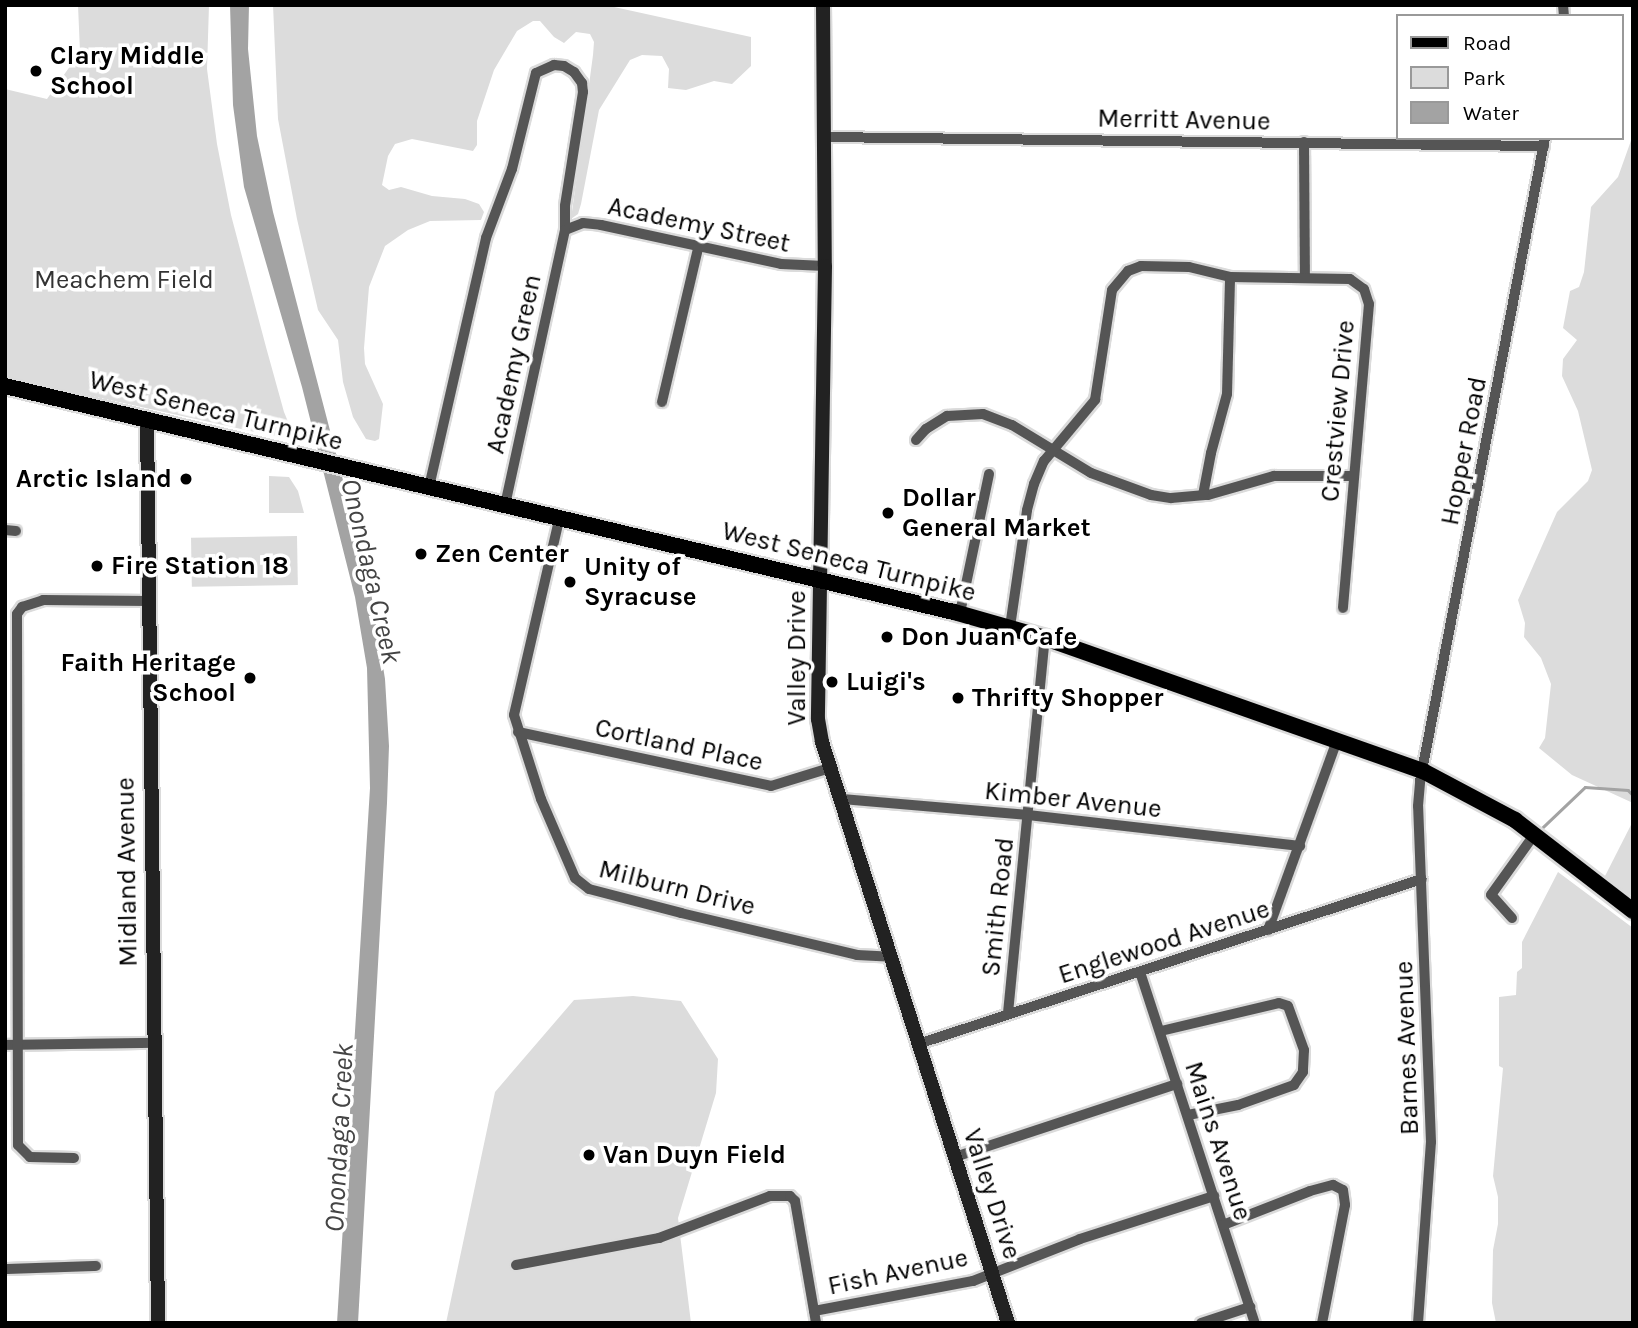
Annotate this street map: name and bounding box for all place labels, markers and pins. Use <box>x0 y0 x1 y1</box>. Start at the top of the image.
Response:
place label: Clary Middle School <box>50 40 204 102</box>
marker: Clary Middle School <box>28 63 44 79</box>
place label: Arctic Island <box>16 463 172 495</box>
marker: Arctic Island <box>178 471 194 487</box>
place label: Dollar General Market <box>902 482 1091 544</box>
marker: Dollar General Market <box>880 505 896 521</box>
place label: Zen Center <box>435 538 569 570</box>
marker: Zen Center <box>413 546 429 562</box>
place label: Fire Station 18 <box>111 550 289 582</box>
place label: Unity of Syracuse <box>584 551 697 612</box>
marker: Fire Station 18 <box>89 558 105 574</box>
marker: Unity of Syracuse <box>562 574 578 590</box>
place label: Don Juan Cafe <box>901 621 1077 653</box>
marker: Don Juan Cafe <box>879 629 895 645</box>
place label: Faith Heritage School <box>60 647 236 708</box>
place label: Luigi's <box>846 666 926 698</box>
marker: Faith Heritage School <box>242 670 258 686</box>
marker: Luigi's <box>824 674 840 690</box>
place label: Thrifty Shopper <box>972 682 1163 714</box>
marker: Thrifty Shopper <box>950 690 966 706</box>
place label: Van Duyn Field <box>603 1139 786 1171</box>
marker: Van Duyn Field <box>581 1147 597 1163</box>

